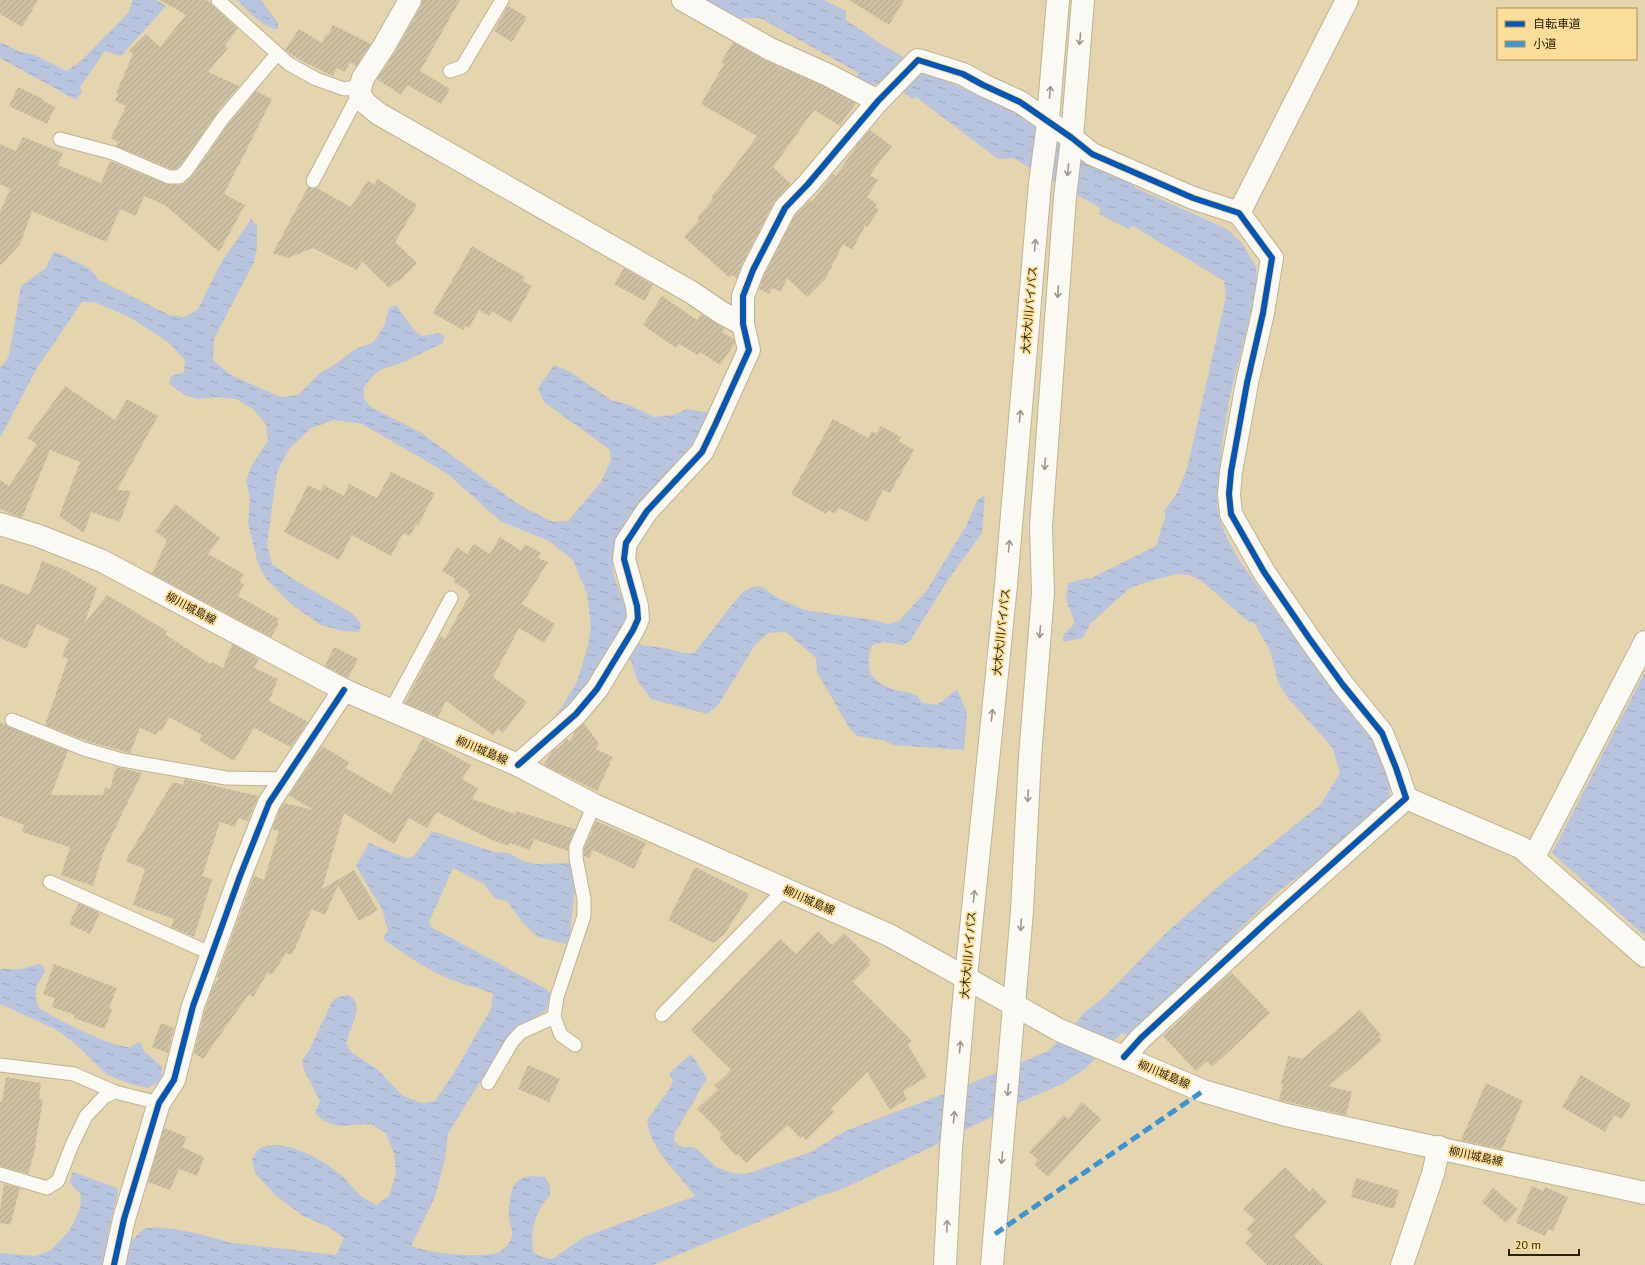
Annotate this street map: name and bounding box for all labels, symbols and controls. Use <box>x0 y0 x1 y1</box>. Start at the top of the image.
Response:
legend <box>1497 8 1637 60</box>
text: 自転車道 <box>1533 16 1581 31</box>
one-way arrow <box>1077 32 1084 45</box>
text: 小道 <box>1533 36 1557 51</box>
one-way arrow <box>1047 86 1054 99</box>
one-way arrow <box>1064 163 1072 176</box>
one-way arrow <box>1031 239 1038 252</box>
street label: 大木大川バイパス <box>1018 266 1040 354</box>
one-way arrow <box>1055 285 1062 298</box>
one-way arrow <box>1017 410 1024 423</box>
one-way arrow <box>1042 457 1049 470</box>
one-way arrow <box>1006 540 1013 553</box>
street label: 大木大川バイパス <box>989 588 1013 676</box>
street label: 柳川城島線 <box>163 589 219 627</box>
one-way arrow <box>1036 625 1043 638</box>
one-way arrow <box>989 709 996 722</box>
street label: 柳川城島線 <box>454 733 510 767</box>
one-way arrow <box>1024 789 1032 802</box>
street label: 柳川城島線 <box>781 882 837 918</box>
one-way arrow <box>970 890 978 903</box>
street label: 大木大川バイパス <box>957 911 979 999</box>
one-way arrow <box>1017 918 1024 931</box>
one-way arrow <box>956 1041 964 1054</box>
street label: 柳川城島線 <box>1136 1057 1192 1091</box>
one-way arrow <box>1004 1083 1011 1096</box>
one-way arrow <box>950 1111 958 1124</box>
street label: 柳川城島線 <box>1448 1143 1504 1169</box>
one-way arrow <box>998 1151 1006 1164</box>
one-way arrow <box>943 1220 950 1233</box>
scale bar <box>1509 1231 1579 1257</box>
text: 20 m <box>1515 1237 1541 1252</box>

